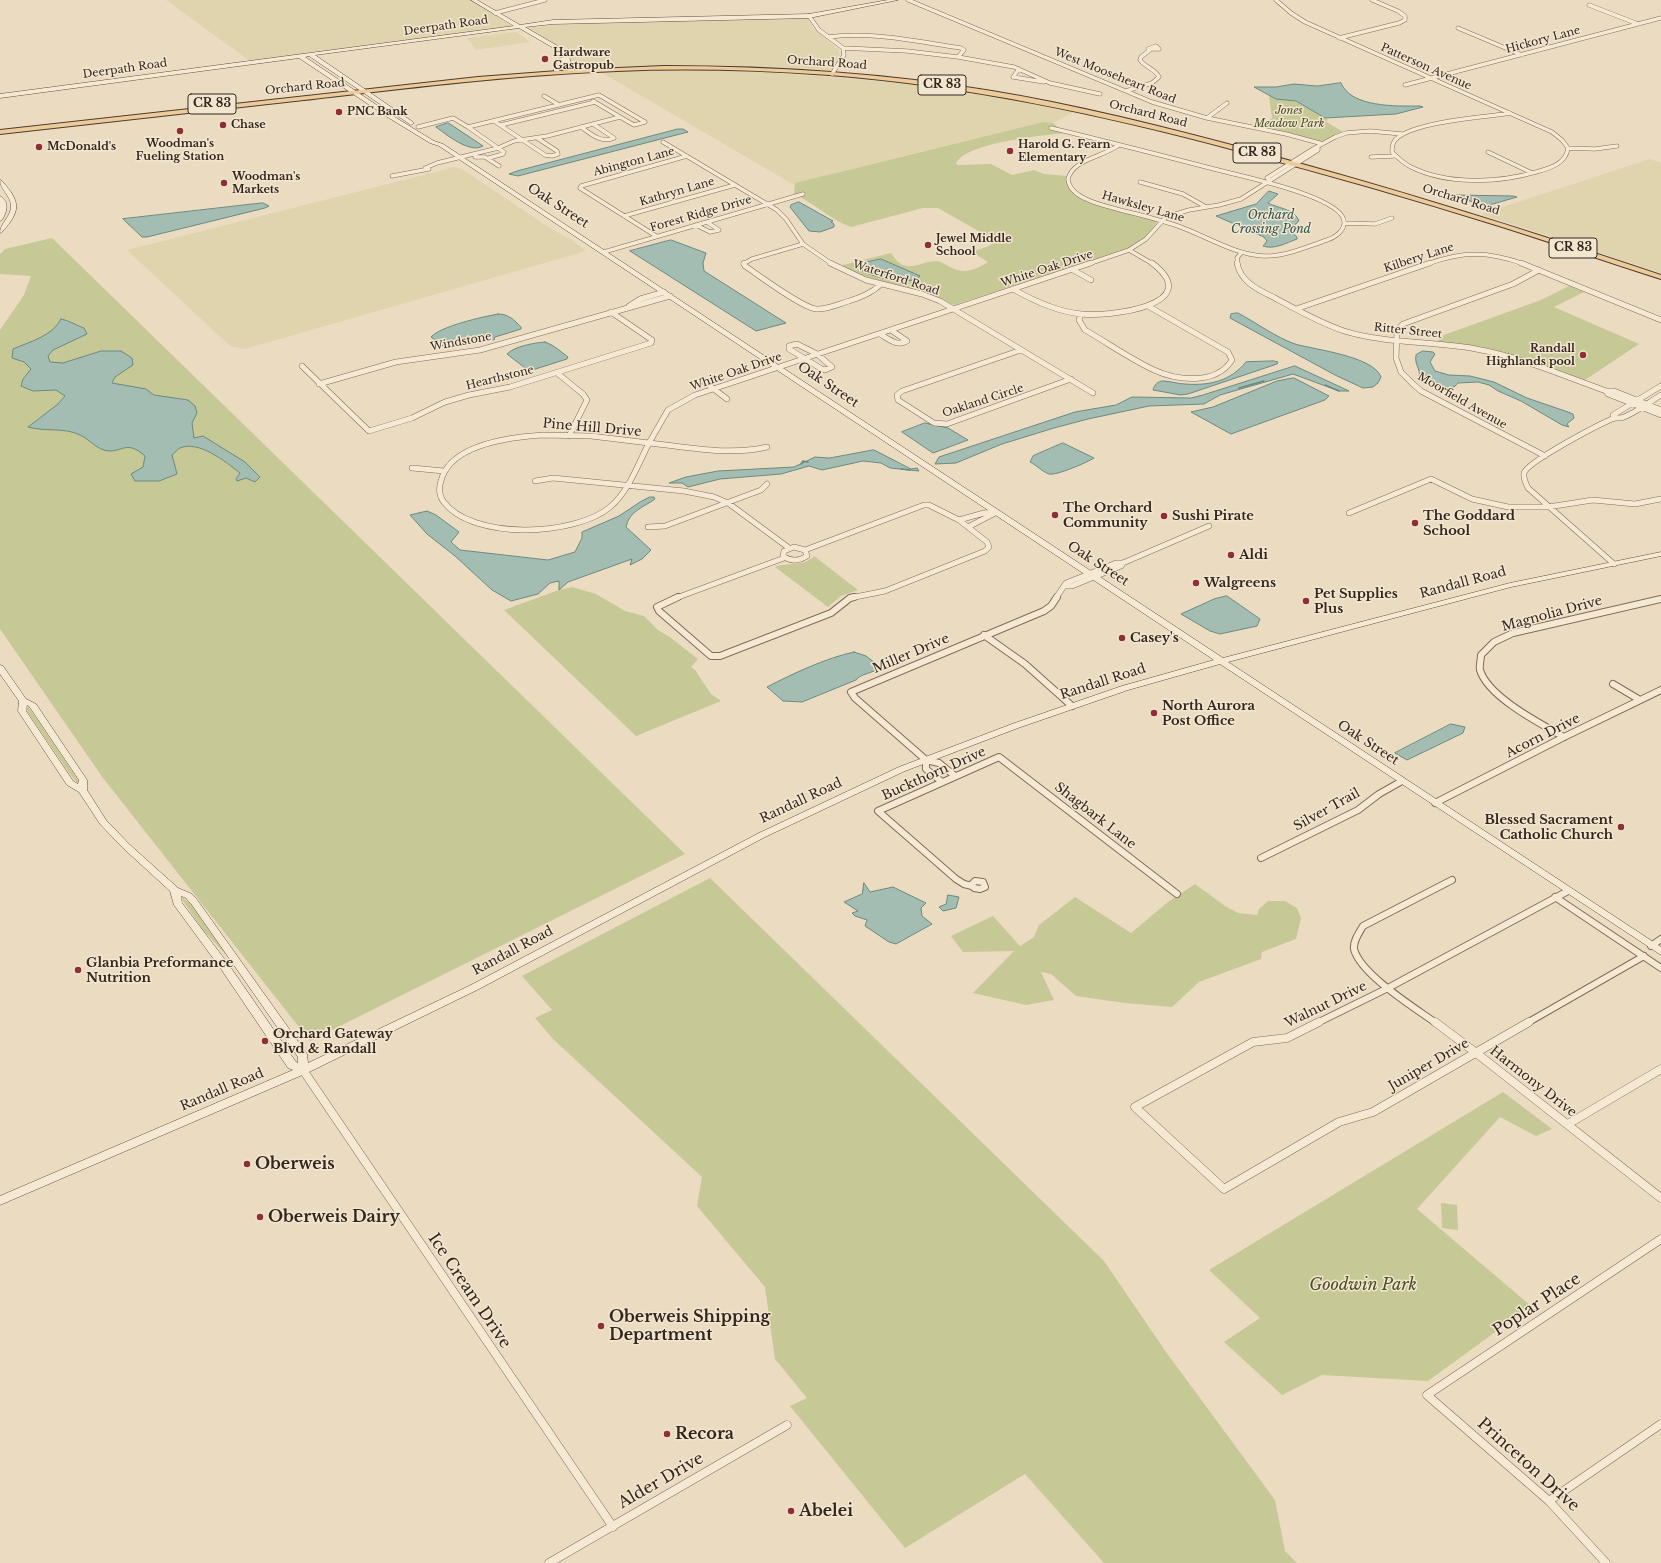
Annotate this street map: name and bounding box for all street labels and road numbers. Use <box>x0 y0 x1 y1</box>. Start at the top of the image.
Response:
street label: Deerpath Road <box>403 14 489 38</box>
street label: Hickory Lane <box>1504 24 1582 56</box>
street label: Patterson Avenue <box>1378 41 1474 93</box>
street label: West Mooseheart Road <box>1052 46 1178 106</box>
street label: Orchard Road <box>787 54 867 72</box>
street label: Deerpath Road <box>82 57 168 81</box>
road number: CR 83 <box>918 75 966 95</box>
street label: Orchard Road <box>264 76 346 98</box>
road number: CR 83 <box>188 94 236 114</box>
street label: Orchard Road <box>1108 98 1188 130</box>
road number: CR 83 <box>1233 143 1281 163</box>
street label: Abington Lane <box>592 145 676 179</box>
street label: Kathryn Lane <box>638 175 716 209</box>
street label: Oak Street <box>524 180 592 232</box>
street label: Orchard Road <box>1421 182 1501 218</box>
street label: Hawksley Lane <box>1100 189 1186 225</box>
street label: Forest Ridge Drive <box>649 193 753 235</box>
road number: CR 83 <box>1549 238 1597 258</box>
street label: Kilbery Lane <box>1382 240 1456 276</box>
street label: White Oak Drive <box>999 248 1095 290</box>
street label: Waterford Road <box>851 258 941 298</box>
street label: Ritter Street <box>1373 321 1443 341</box>
street label: Windstone <box>429 330 493 354</box>
street label: White Oak Drive <box>689 350 783 394</box>
street label: Oak Street <box>795 359 861 411</box>
street label: Hearthstone <box>465 363 535 393</box>
street label: Moorfield Avenue <box>1415 370 1509 432</box>
street label: Oakland Circle <box>941 382 1025 420</box>
street label: Pine Hill Drive <box>542 416 642 440</box>
street label: Oak Street <box>1064 538 1132 590</box>
street label: Randall Road <box>1418 564 1508 602</box>
street label: Magnolia Drive <box>1500 593 1604 635</box>
street label: Miller Drive <box>870 631 952 677</box>
street label: Randall Road <box>1058 661 1148 703</box>
street label: Acorn Drive <box>1503 711 1583 761</box>
street label: Oak Street <box>1334 717 1402 769</box>
street label: Buckthorn Drive <box>880 744 988 804</box>
street label: Randall Road <box>757 775 845 827</box>
street label: Shagbark Lane <box>1051 779 1139 853</box>
street label: Silver Trail <box>1291 785 1363 835</box>
street label: Randall Road <box>470 923 556 979</box>
street label: Walnut Drive <box>1283 978 1369 1032</box>
street label: Juniper Drive <box>1386 1036 1472 1094</box>
street label: Harmony Drive <box>1487 1043 1579 1121</box>
street label: Randall Road <box>178 1065 266 1115</box>
street label: Ice Cream Drive <box>423 1230 515 1352</box>
street label: Poplar Place <box>1489 1269 1585 1341</box>
street label: Princeton Drive <box>1473 1414 1583 1516</box>
street label: Alder Drive <box>615 1449 707 1513</box>

